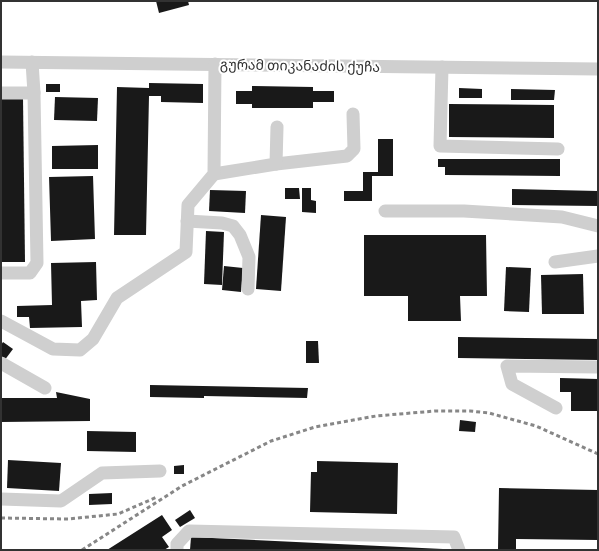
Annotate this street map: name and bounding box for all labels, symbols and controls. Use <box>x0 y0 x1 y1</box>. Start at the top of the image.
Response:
street label: გურამ თიკანაძის ქუჩა <box>220 53 380 77</box>

